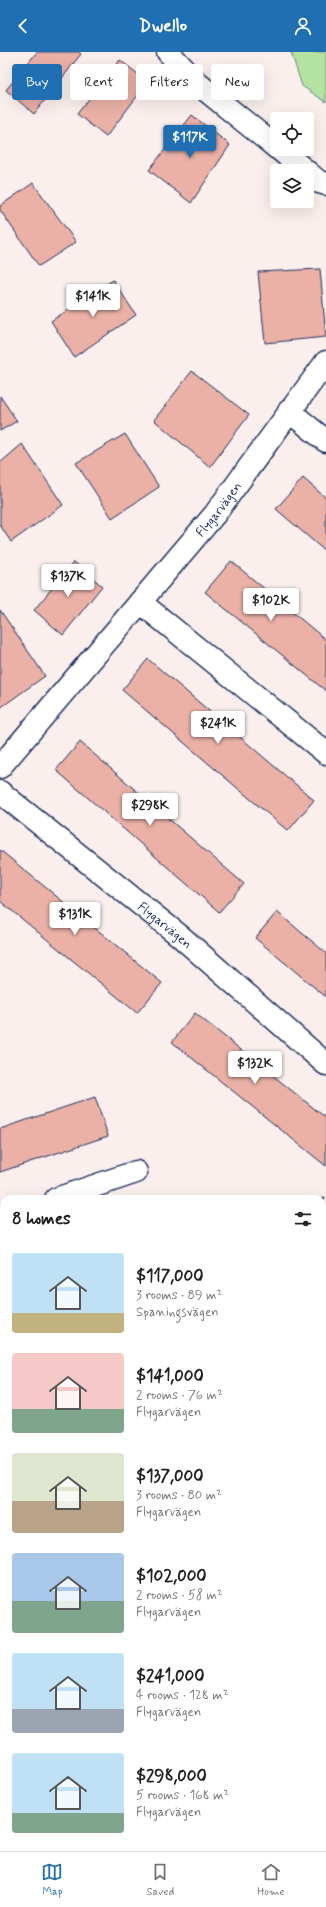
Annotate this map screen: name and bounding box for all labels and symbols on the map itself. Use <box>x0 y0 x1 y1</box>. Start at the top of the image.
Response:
pin: $117K <box>162 125 218 159</box>
pin: $141K <box>65 284 121 318</box>
street label: Flygarvägen <box>192 479 246 541</box>
pin: $137K <box>40 564 96 598</box>
pin: $102K <box>243 588 299 622</box>
pin: $241K <box>190 711 246 745</box>
pin: $298K <box>122 793 178 827</box>
street label: Flygarvägen <box>134 899 195 953</box>
pin: $131K <box>47 902 103 936</box>
pin: $132K <box>227 1051 283 1085</box>

